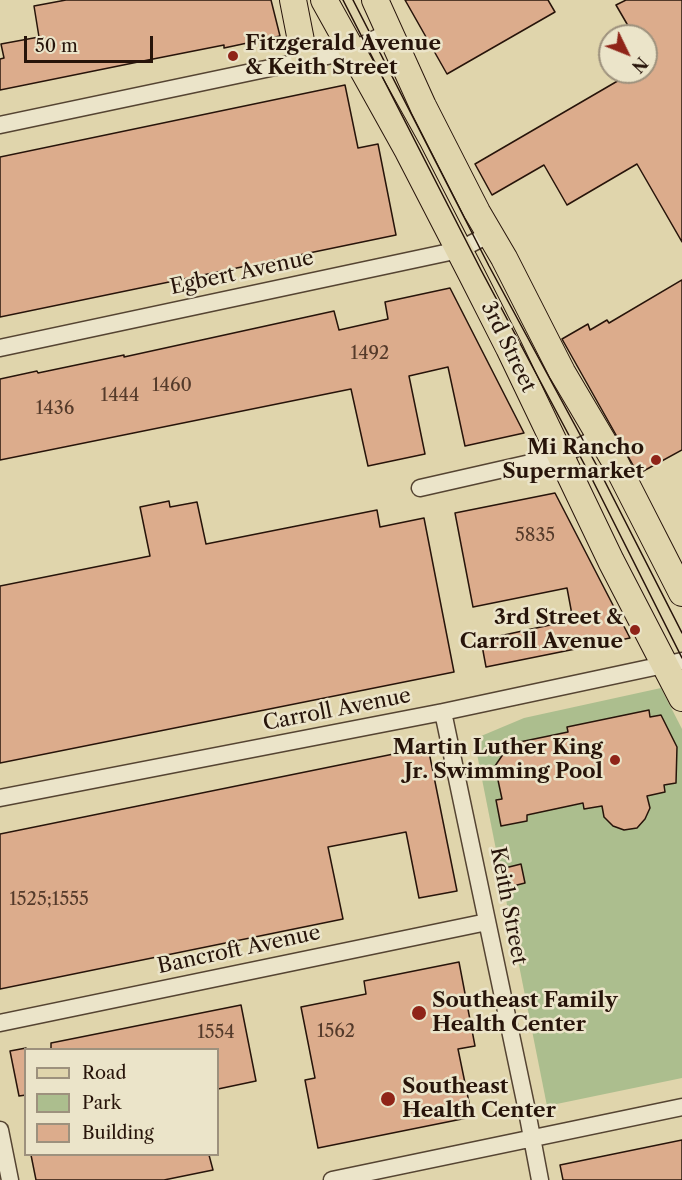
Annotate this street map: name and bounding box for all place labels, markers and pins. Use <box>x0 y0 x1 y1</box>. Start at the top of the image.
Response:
place label: Fitzgerald Avenue & Keith Street <box>245 31 441 81</box>
marker: Fitzgerald Avenue & Keith Street <box>226 49 240 63</box>
place label: Mi Rancho Supermarket <box>502 435 644 485</box>
marker: Mi Rancho Supermarket <box>649 453 663 467</box>
place label: 3rd Street & Carroll Avenue <box>460 605 623 655</box>
marker: 3rd Street & Carroll Avenue <box>628 623 642 637</box>
place label: Martin Luther King Jr. Swimming Pool <box>393 735 603 785</box>
marker: Martin Luther King Jr. Swimming Pool <box>608 753 622 767</box>
place label: Southeast Family Health Center <box>432 988 618 1038</box>
marker: Southeast Family Health Center <box>410 1004 428 1022</box>
place label: Southeast Health Center <box>402 1074 556 1124</box>
marker: Southeast Health Center <box>379 1090 397 1108</box>

